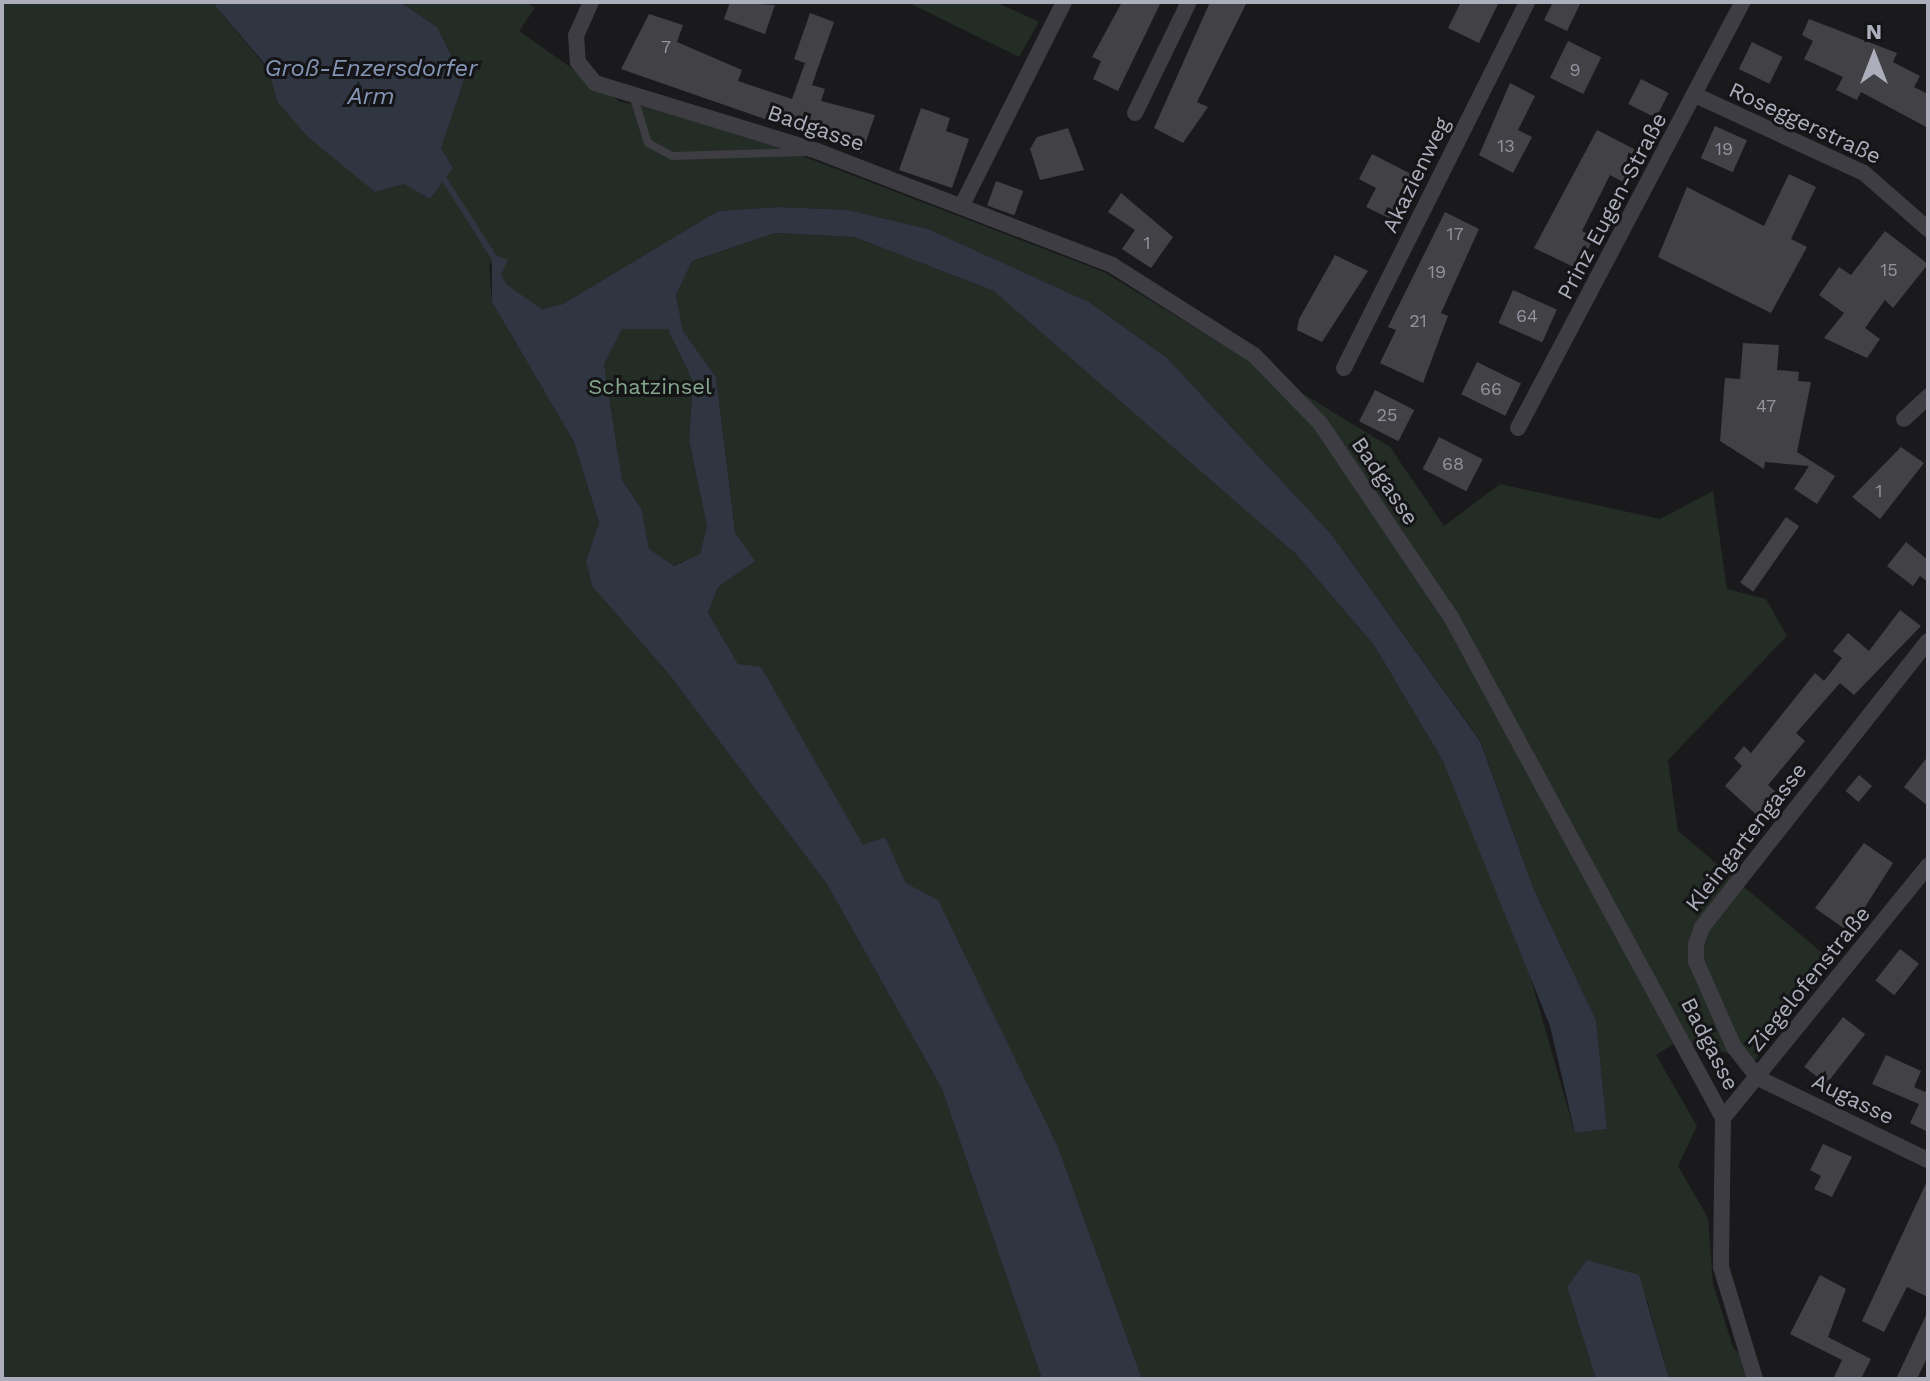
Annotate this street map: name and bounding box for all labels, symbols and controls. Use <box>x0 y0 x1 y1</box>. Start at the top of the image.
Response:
north arrow <box>1834 16 1914 96</box>
text: N <box>1866 19 1882 44</box>
house number: 7 <box>661 36 671 58</box>
water label: Groß-Enzersdorfer Arm <box>265 55 477 111</box>
house number: 9 <box>1569 59 1581 81</box>
street label: Roseggerstraße <box>1725 76 1885 170</box>
street label: Badgasse <box>764 99 868 157</box>
street label: Prinz Eugen-Straße <box>1552 108 1672 304</box>
street label: Akazienweg <box>1377 113 1455 237</box>
house number: 13 <box>1497 135 1515 157</box>
house number: 19 <box>1715 138 1733 160</box>
house number: 17 <box>1446 223 1464 245</box>
house number: 1 <box>1143 232 1151 254</box>
house number: 15 <box>1880 259 1898 281</box>
house number: 19 <box>1428 261 1446 283</box>
house number: 64 <box>1516 305 1538 327</box>
house number: 21 <box>1409 310 1427 332</box>
park label: Schatzinsel <box>588 374 712 400</box>
house number: 66 <box>1480 378 1502 400</box>
house number: 47 <box>1756 395 1776 417</box>
house number: 25 <box>1377 404 1397 426</box>
street label: Badgasse <box>1346 432 1424 530</box>
house number: 68 <box>1442 453 1464 475</box>
house number: 1 <box>1875 480 1883 502</box>
street label: Kleingartengasse <box>1680 757 1812 917</box>
street label: Ziegelofenstraße <box>1742 901 1876 1057</box>
street label: Badgasse <box>1675 993 1745 1095</box>
street label: Augasse <box>1808 1068 1898 1130</box>

